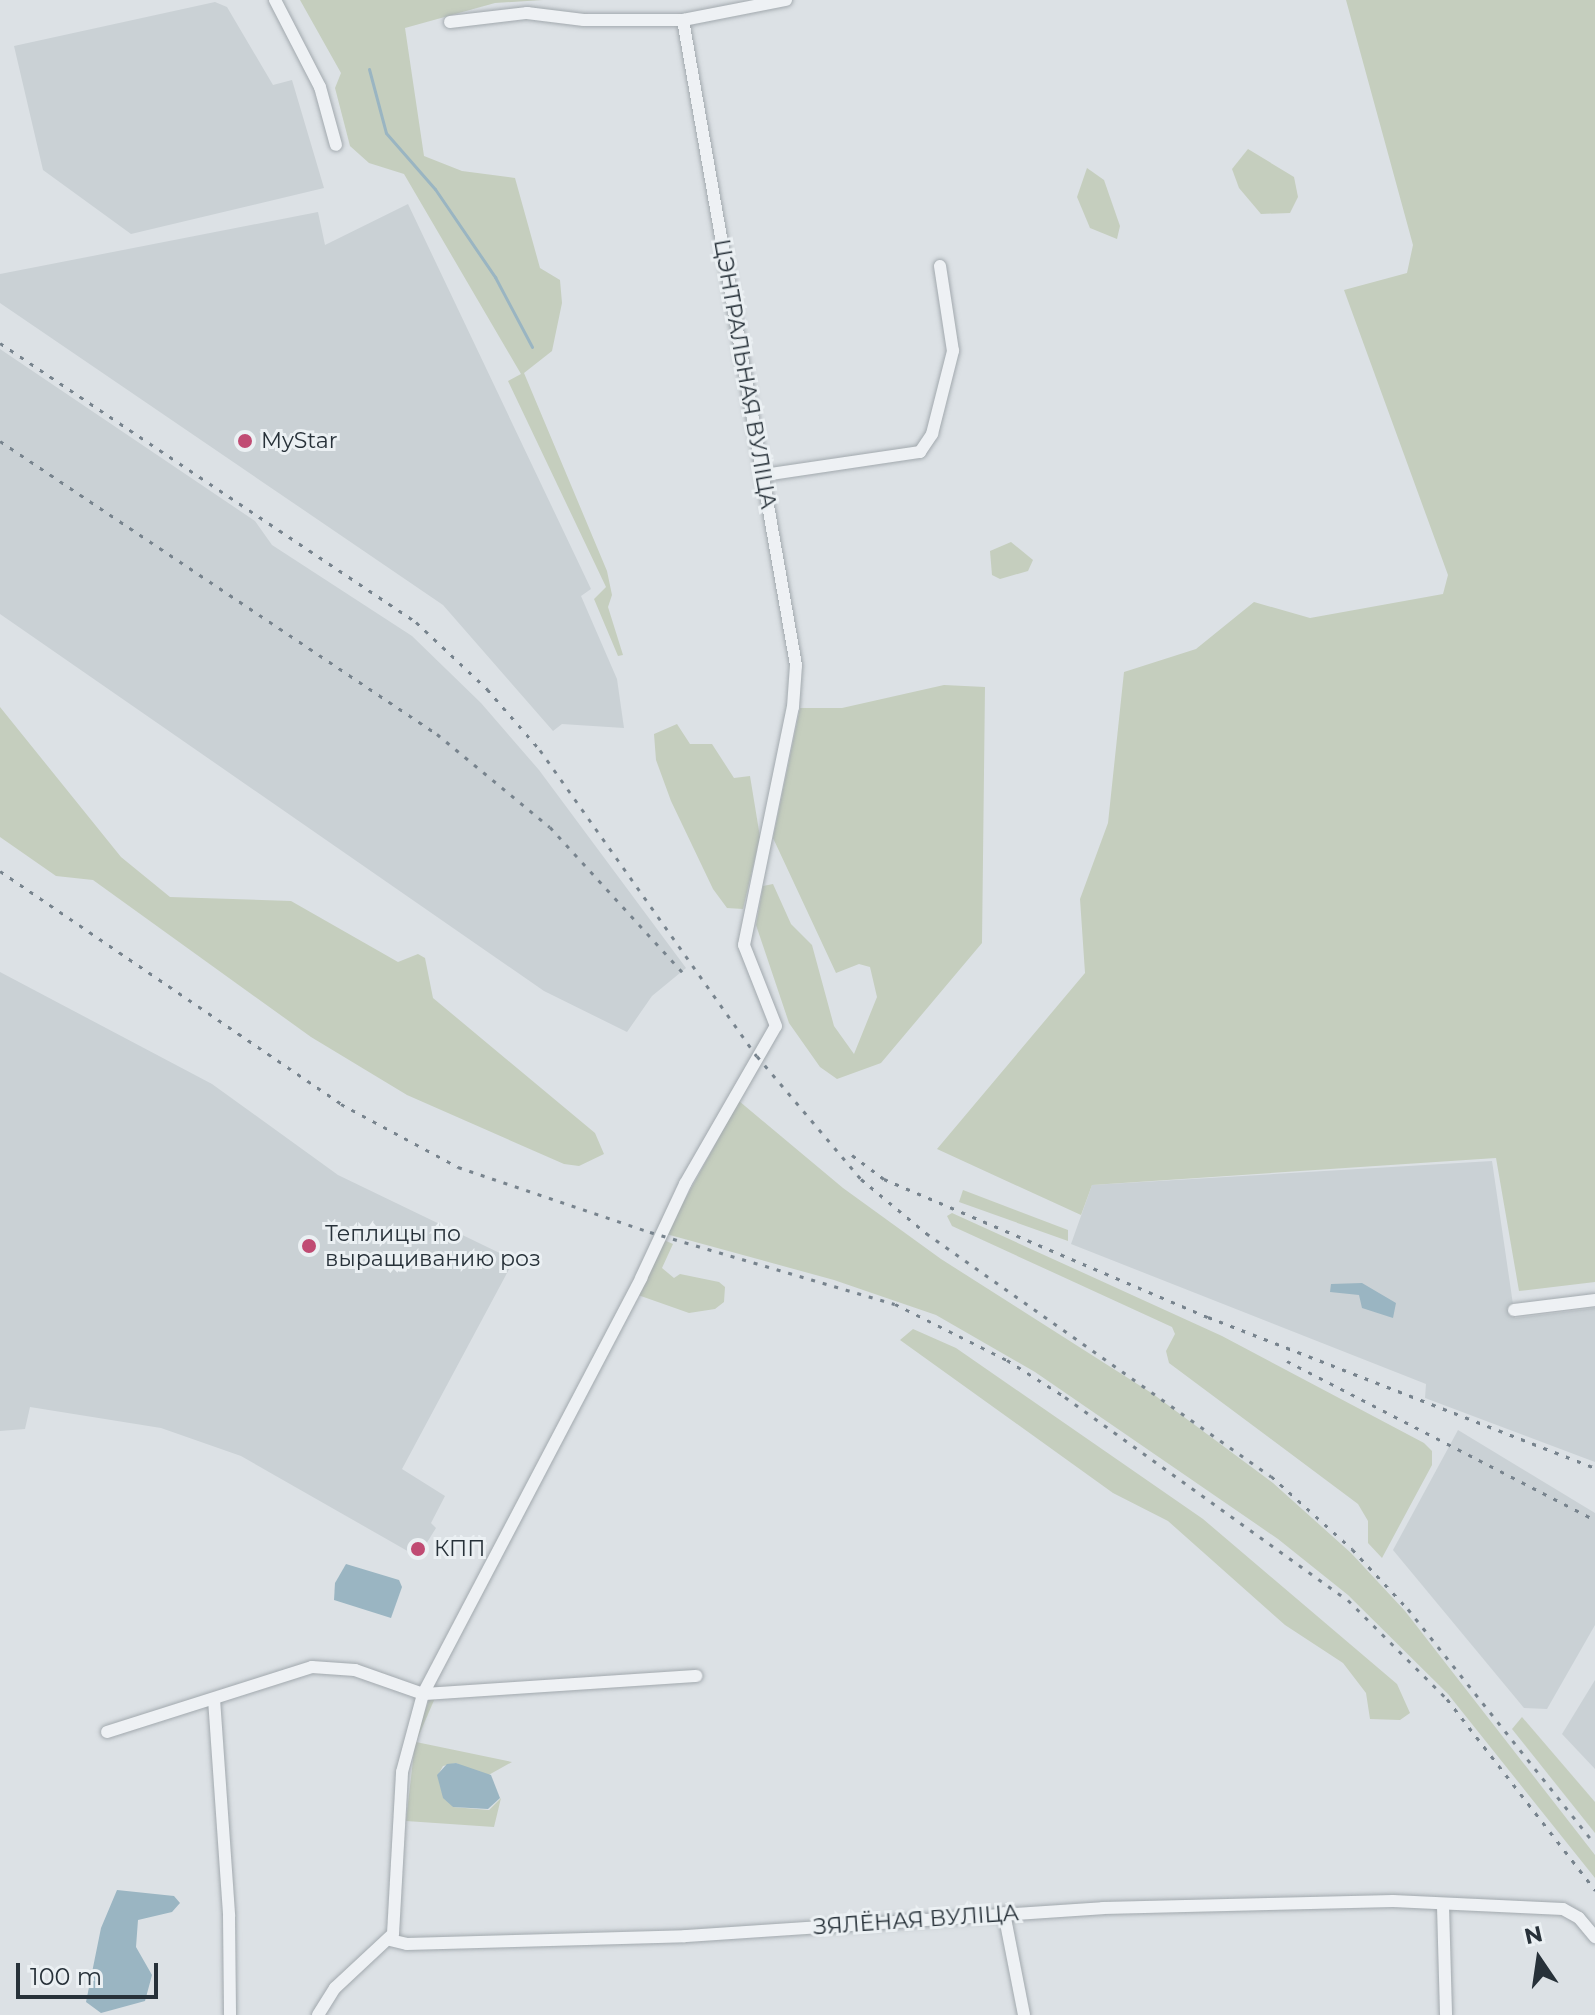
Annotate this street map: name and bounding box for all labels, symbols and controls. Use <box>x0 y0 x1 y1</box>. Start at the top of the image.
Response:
street label: ЦЭНТРАЛЬНАЯ ВУЛІЦА <box>708 237 782 511</box>
place label: MyStar <box>261 428 338 454</box>
marker: MyStar <box>236 432 254 450</box>
place label: Теплицы по выращиванию роз <box>325 1220 541 1272</box>
marker: Теплицы по выращиванию роз <box>300 1237 318 1255</box>
place label: КПП <box>434 1536 485 1562</box>
marker: КПП <box>409 1540 427 1558</box>
street label: ЗЯЛЁНАЯ ВУЛІЦА <box>812 1900 1020 1940</box>
north arrow <box>1499 1919 1579 1999</box>
text: N <box>1522 1920 1545 1950</box>
scale bar <box>20 1947 162 1997</box>
text: 100 m <box>30 1962 102 1991</box>

